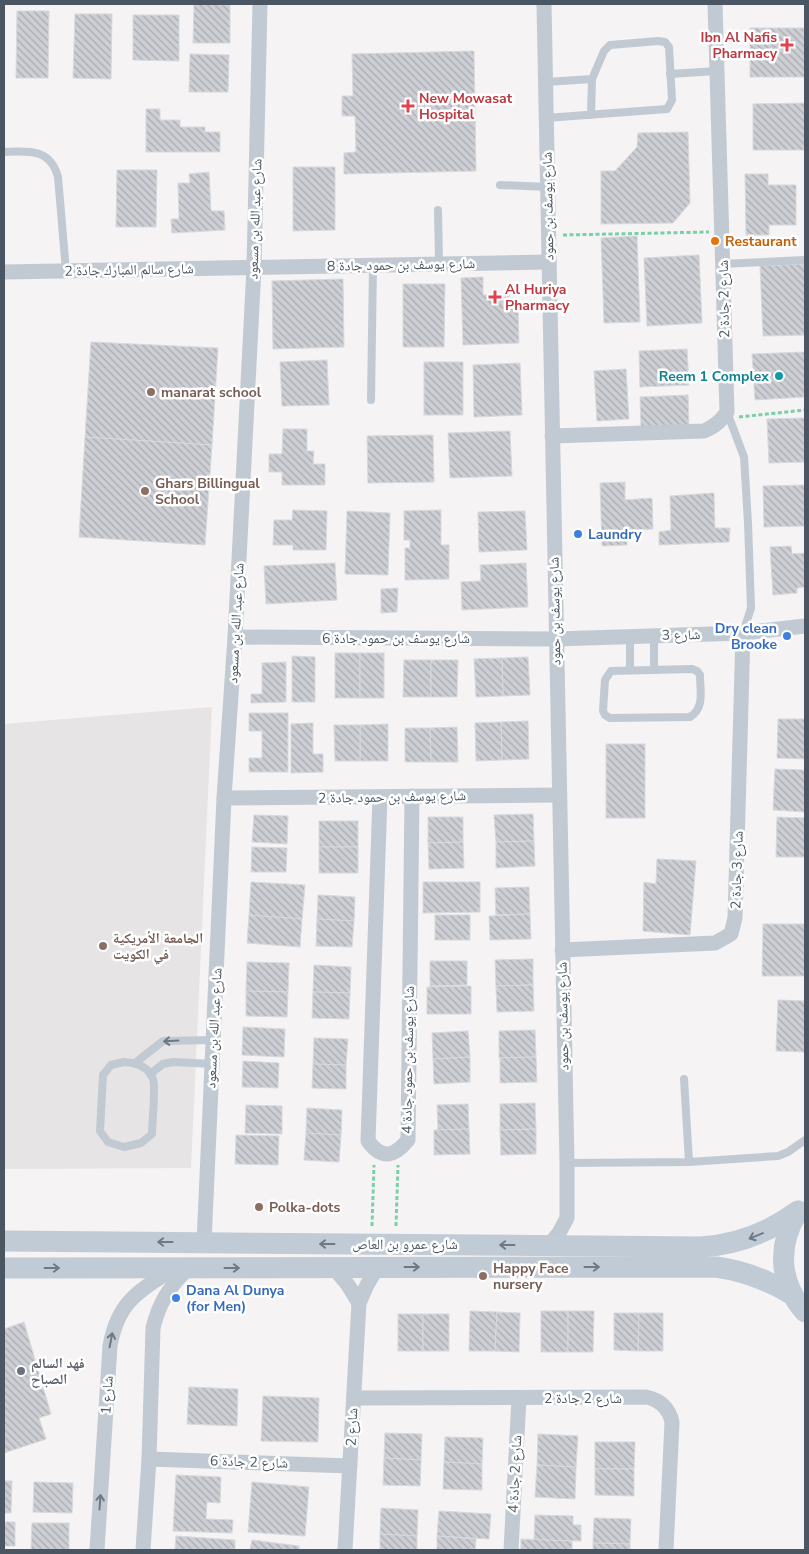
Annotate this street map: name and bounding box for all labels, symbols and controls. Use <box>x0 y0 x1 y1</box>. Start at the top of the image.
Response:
place label: Ibn Al Nafis Pharmacy <box>701 28 778 63</box>
marker: Ibn Al Nafis Pharmacy <box>781 39 793 51</box>
place label: New Mowasat Hospital <box>419 89 513 124</box>
marker: New Mowasat Hospital <box>401 99 415 113</box>
street label: شارع يوسف بن حمود <box>538 152 558 260</box>
street label: شارع عبد الله بن مسعود <box>243 158 267 280</box>
place label: Restaurant <box>725 232 797 251</box>
marker: Restaurant <box>709 235 721 247</box>
street label: شارع يوسف بن حمود جادة 8 <box>327 254 475 276</box>
street label: شارع سالم المبارك جادة 2 <box>64 259 194 281</box>
street label: شارع 2 جادة 2 <box>714 260 734 338</box>
place label: Al Huriya Pharmacy <box>505 280 570 315</box>
marker: Al Huriya Pharmacy <box>489 291 501 303</box>
place label: Reem 1 Complex <box>659 367 769 386</box>
marker: Reem 1 Complex <box>773 370 785 382</box>
place label: manarat school <box>161 383 262 402</box>
marker: manarat school <box>145 386 157 398</box>
place label: Ghars Billingual School <box>155 474 260 509</box>
marker: Ghars Billingual School <box>139 485 151 497</box>
place label: Laundry <box>588 525 642 544</box>
marker: Laundry <box>572 528 584 540</box>
street label: شارع يوسف بن حمود <box>545 557 565 665</box>
street label: شارع عبد الله بن مسعود <box>223 562 249 684</box>
place label: Dry clean Brooke <box>715 619 777 654</box>
street label: شارع 3 <box>662 625 700 645</box>
street label: شارع يوسف بن حمود جادة 6 <box>322 629 470 648</box>
marker: Dry clean Brooke <box>781 630 793 642</box>
street label: شارع يوسف بن حمود جادة 2 <box>318 786 466 808</box>
street label: شارع 3 جادة 2 <box>726 831 748 909</box>
place label: الجامعة الأمريكية في الكويت <box>113 929 203 965</box>
marker: الجامعة الأمريكية في الكويت <box>97 940 109 952</box>
street label: شارع يوسف بن حمود <box>553 962 573 1070</box>
street label: شارع عبد الله بن مسعود <box>201 967 227 1089</box>
street label: شارع يوسف بن حمود جادة 4 <box>397 986 419 1134</box>
one-way arrow <box>163 1036 179 1045</box>
place label: Polka-dots <box>269 1198 340 1217</box>
marker: Polka-dots <box>253 1201 265 1213</box>
one-way arrow <box>749 1231 764 1241</box>
street label: شارع عمرو بن العاص <box>352 1235 458 1254</box>
one-way arrow <box>157 1237 174 1247</box>
one-way arrow <box>320 1239 336 1249</box>
one-way arrow <box>500 1240 516 1250</box>
place label: Happy Face nursery <box>493 1259 569 1294</box>
one-way arrow <box>404 1262 420 1272</box>
one-way arrow <box>584 1262 600 1272</box>
one-way arrow <box>44 1263 60 1273</box>
one-way arrow <box>224 1263 240 1273</box>
marker: Happy Face nursery <box>477 1270 489 1282</box>
place label: Dana Al Dunya (for Men) <box>186 1281 284 1316</box>
marker: Dana Al Dunya (for Men) <box>170 1292 182 1304</box>
one-way arrow <box>107 1332 116 1348</box>
place label: فهد السالم الصباح <box>31 1354 85 1389</box>
marker: فهد السالم الصباح <box>15 1365 27 1377</box>
street label: شارع 1 <box>96 1375 118 1415</box>
street label: شارع 2 جادة 2 <box>544 1389 622 1408</box>
street label: شارع 2 <box>342 1407 362 1447</box>
street label: شارع 2 جادة 4 <box>503 1434 527 1514</box>
street label: شارع 2 جادة 6 <box>210 1451 288 1473</box>
one-way arrow <box>95 1494 105 1510</box>

